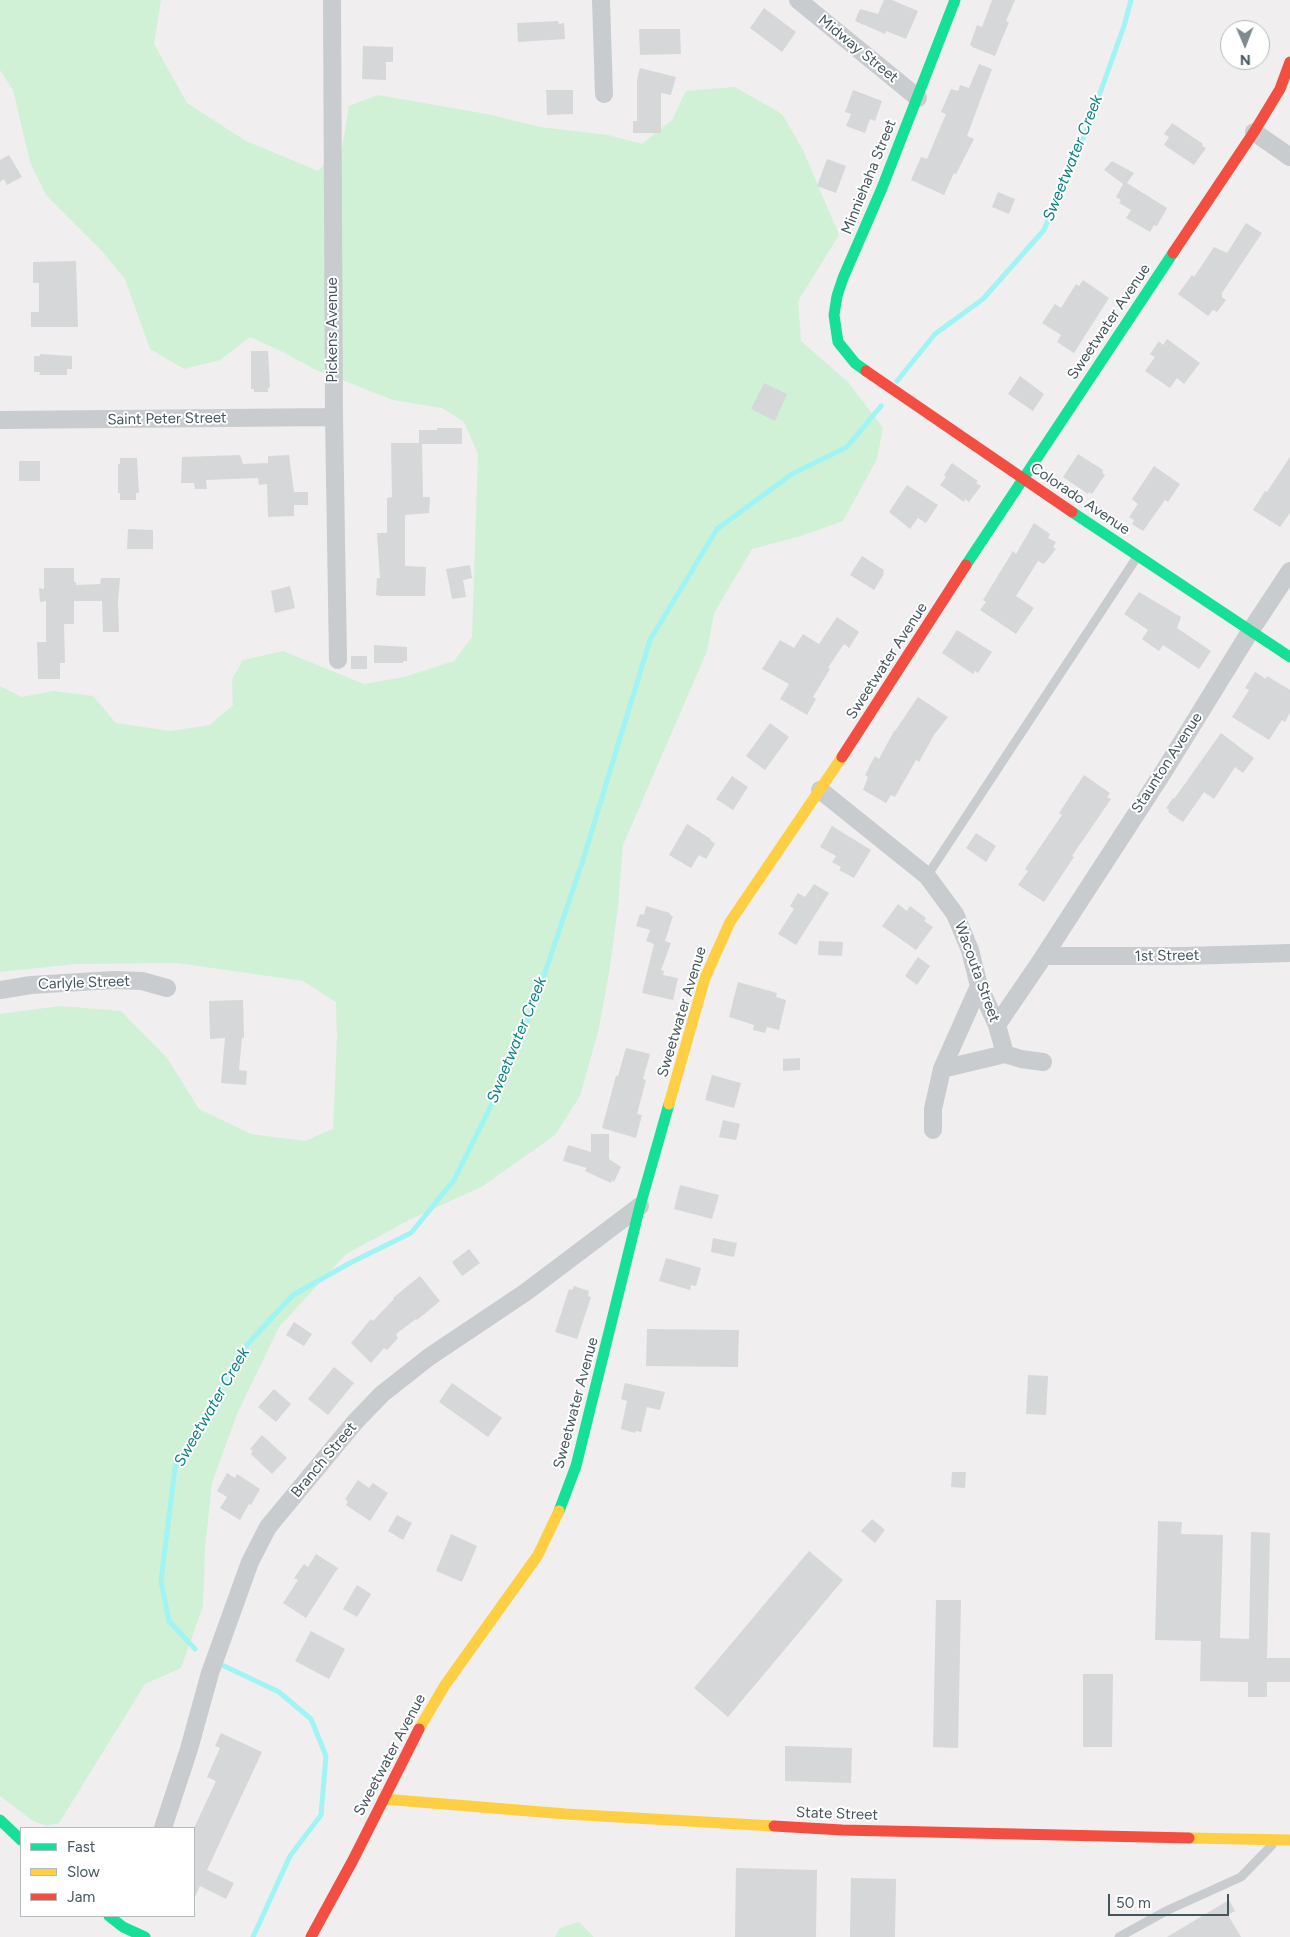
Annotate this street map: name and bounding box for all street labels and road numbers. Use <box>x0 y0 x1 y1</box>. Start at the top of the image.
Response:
street label: Midway Street <box>814 11 902 87</box>
street label: Minniehaha Street <box>838 117 900 237</box>
street label: Sweetwater Avenue <box>1064 261 1154 383</box>
street label: Pickens Avenue <box>324 277 342 383</box>
street label: Saint Peter Street <box>107 409 227 429</box>
street label: Colorado Avenue <box>1027 459 1133 539</box>
street label: Sweetwater Avenue <box>843 599 931 723</box>
street label: Staunton Avenue <box>1128 709 1206 817</box>
street label: Wacouta Street <box>950 919 1004 1025</box>
street label: Sweetwater Avenue <box>654 945 710 1079</box>
street label: 1st Street <box>1135 946 1199 966</box>
street label: Carlyle Street <box>38 972 130 994</box>
street label: Sweetwater Avenue <box>550 1335 602 1471</box>
street label: Branch Street <box>287 1419 361 1501</box>
street label: Sweetwater Avenue <box>350 1691 430 1819</box>
street label: State Street <box>796 1804 878 1824</box>

